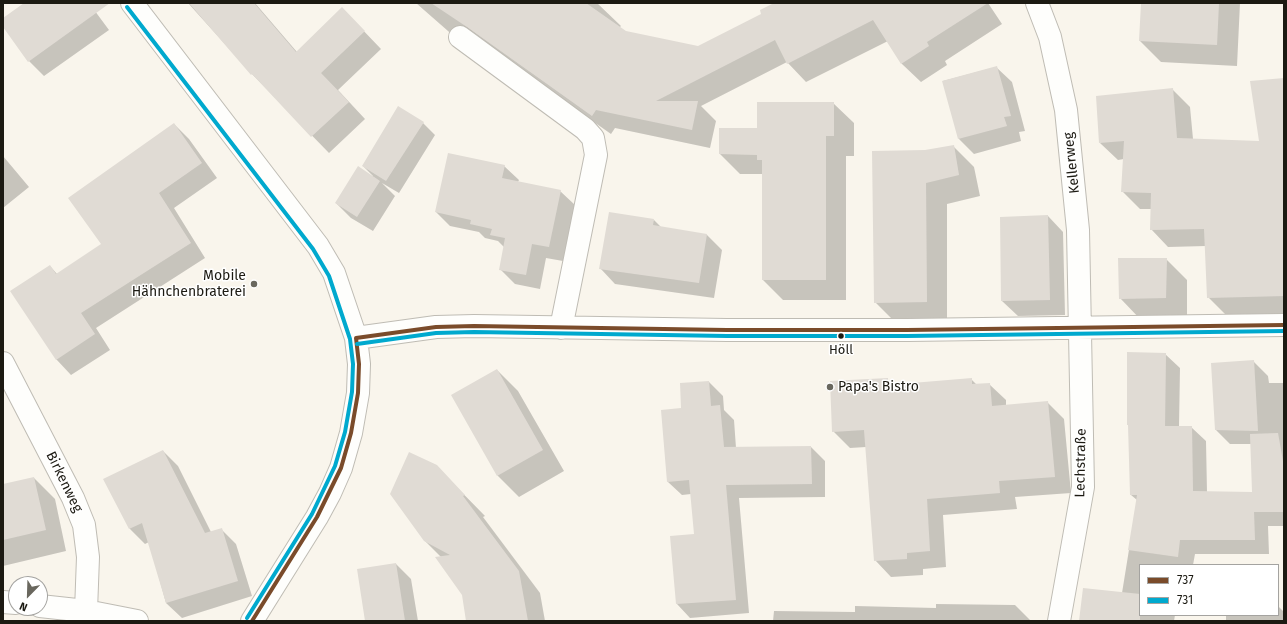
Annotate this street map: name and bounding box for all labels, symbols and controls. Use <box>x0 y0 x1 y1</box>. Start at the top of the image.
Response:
street label: Kellerweg <box>1060 131 1084 195</box>
place label: Mobile Hähnchenbraterei <box>132 268 246 300</box>
marker: Mobile Hähnchenbraterei <box>249 279 259 289</box>
marker: Höll <box>836 331 846 341</box>
place label: Höll <box>829 342 853 358</box>
place label: Papa's Bistro <box>838 379 919 395</box>
marker: Papa's Bistro <box>825 382 835 392</box>
street label: Lechstraße <box>1072 428 1090 498</box>
street label: Birkenweg <box>42 449 86 515</box>
legend <box>1139 564 1279 616</box>
text: 737 <box>1177 573 1193 587</box>
north arrow <box>8 576 48 616</box>
text: 731 <box>1177 593 1193 607</box>
text: N <box>18 599 29 614</box>

